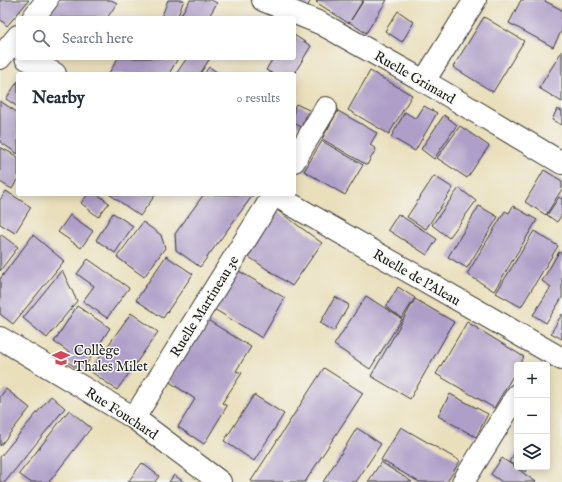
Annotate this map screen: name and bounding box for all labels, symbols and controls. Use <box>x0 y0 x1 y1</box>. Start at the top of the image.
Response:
search box <box>16 16 296 60</box>
icon: search <box>30 27 52 49</box>
text: Search here <box>62 29 133 48</box>
street label: Ruelle Grimard <box>371 47 459 109</box>
text: Nearby <box>32 88 85 109</box>
text: 0 results <box>236 90 280 107</box>
street label: Ruelle de l'Aleau <box>369 245 464 310</box>
street label: Ruelle Martineau 3e <box>166 252 244 361</box>
place label: Collège Thales Milet <box>74 342 148 376</box>
school or university icon: Collège Thales Milet <box>51 348 71 368</box>
map controls <box>514 362 550 470</box>
button: + <box>514 362 550 398</box>
street label: Rue Fouchard <box>82 384 162 444</box>
button: − <box>514 398 550 434</box>
button: layers <box>514 434 550 470</box>

